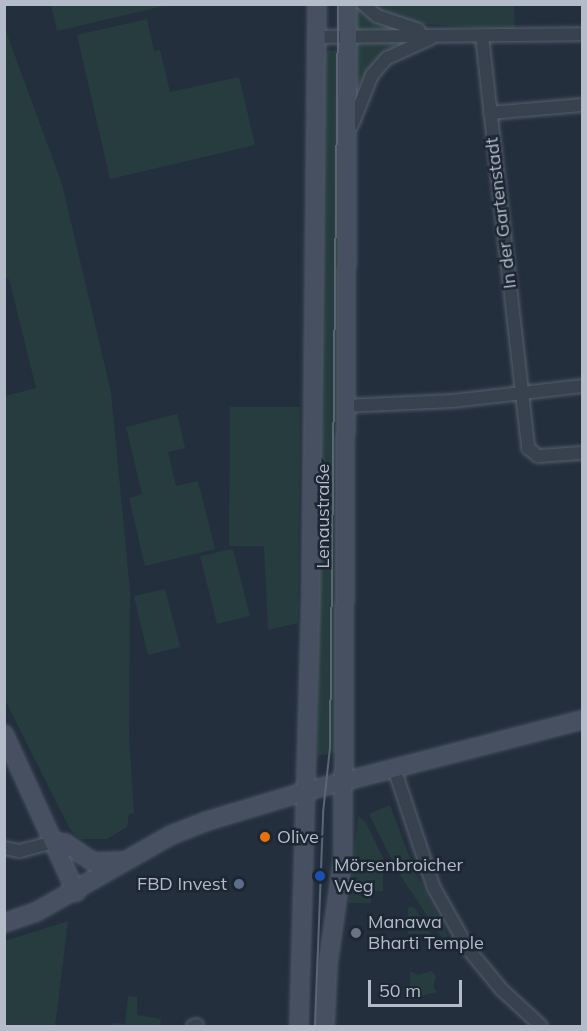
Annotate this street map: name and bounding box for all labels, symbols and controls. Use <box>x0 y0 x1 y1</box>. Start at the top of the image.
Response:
street label: In der Gartenstadt <box>481 136 521 290</box>
street label: Lenaustraße <box>312 464 334 568</box>
place label: Olive <box>277 826 319 848</box>
marker: Olive <box>258 830 272 844</box>
place label: Mörsenbroicher Weg <box>334 855 463 898</box>
marker: Mörsenbroicher Weg <box>311 867 329 885</box>
place label: FBD Invest <box>137 873 227 895</box>
marker: FBD Invest <box>232 877 246 891</box>
place label: Manawa Bharti Temple <box>368 912 484 954</box>
marker: Manawa Bharti Temple <box>349 926 363 940</box>
scale bar <box>371 968 466 1006</box>
text: 50 m <box>379 979 421 1002</box>

